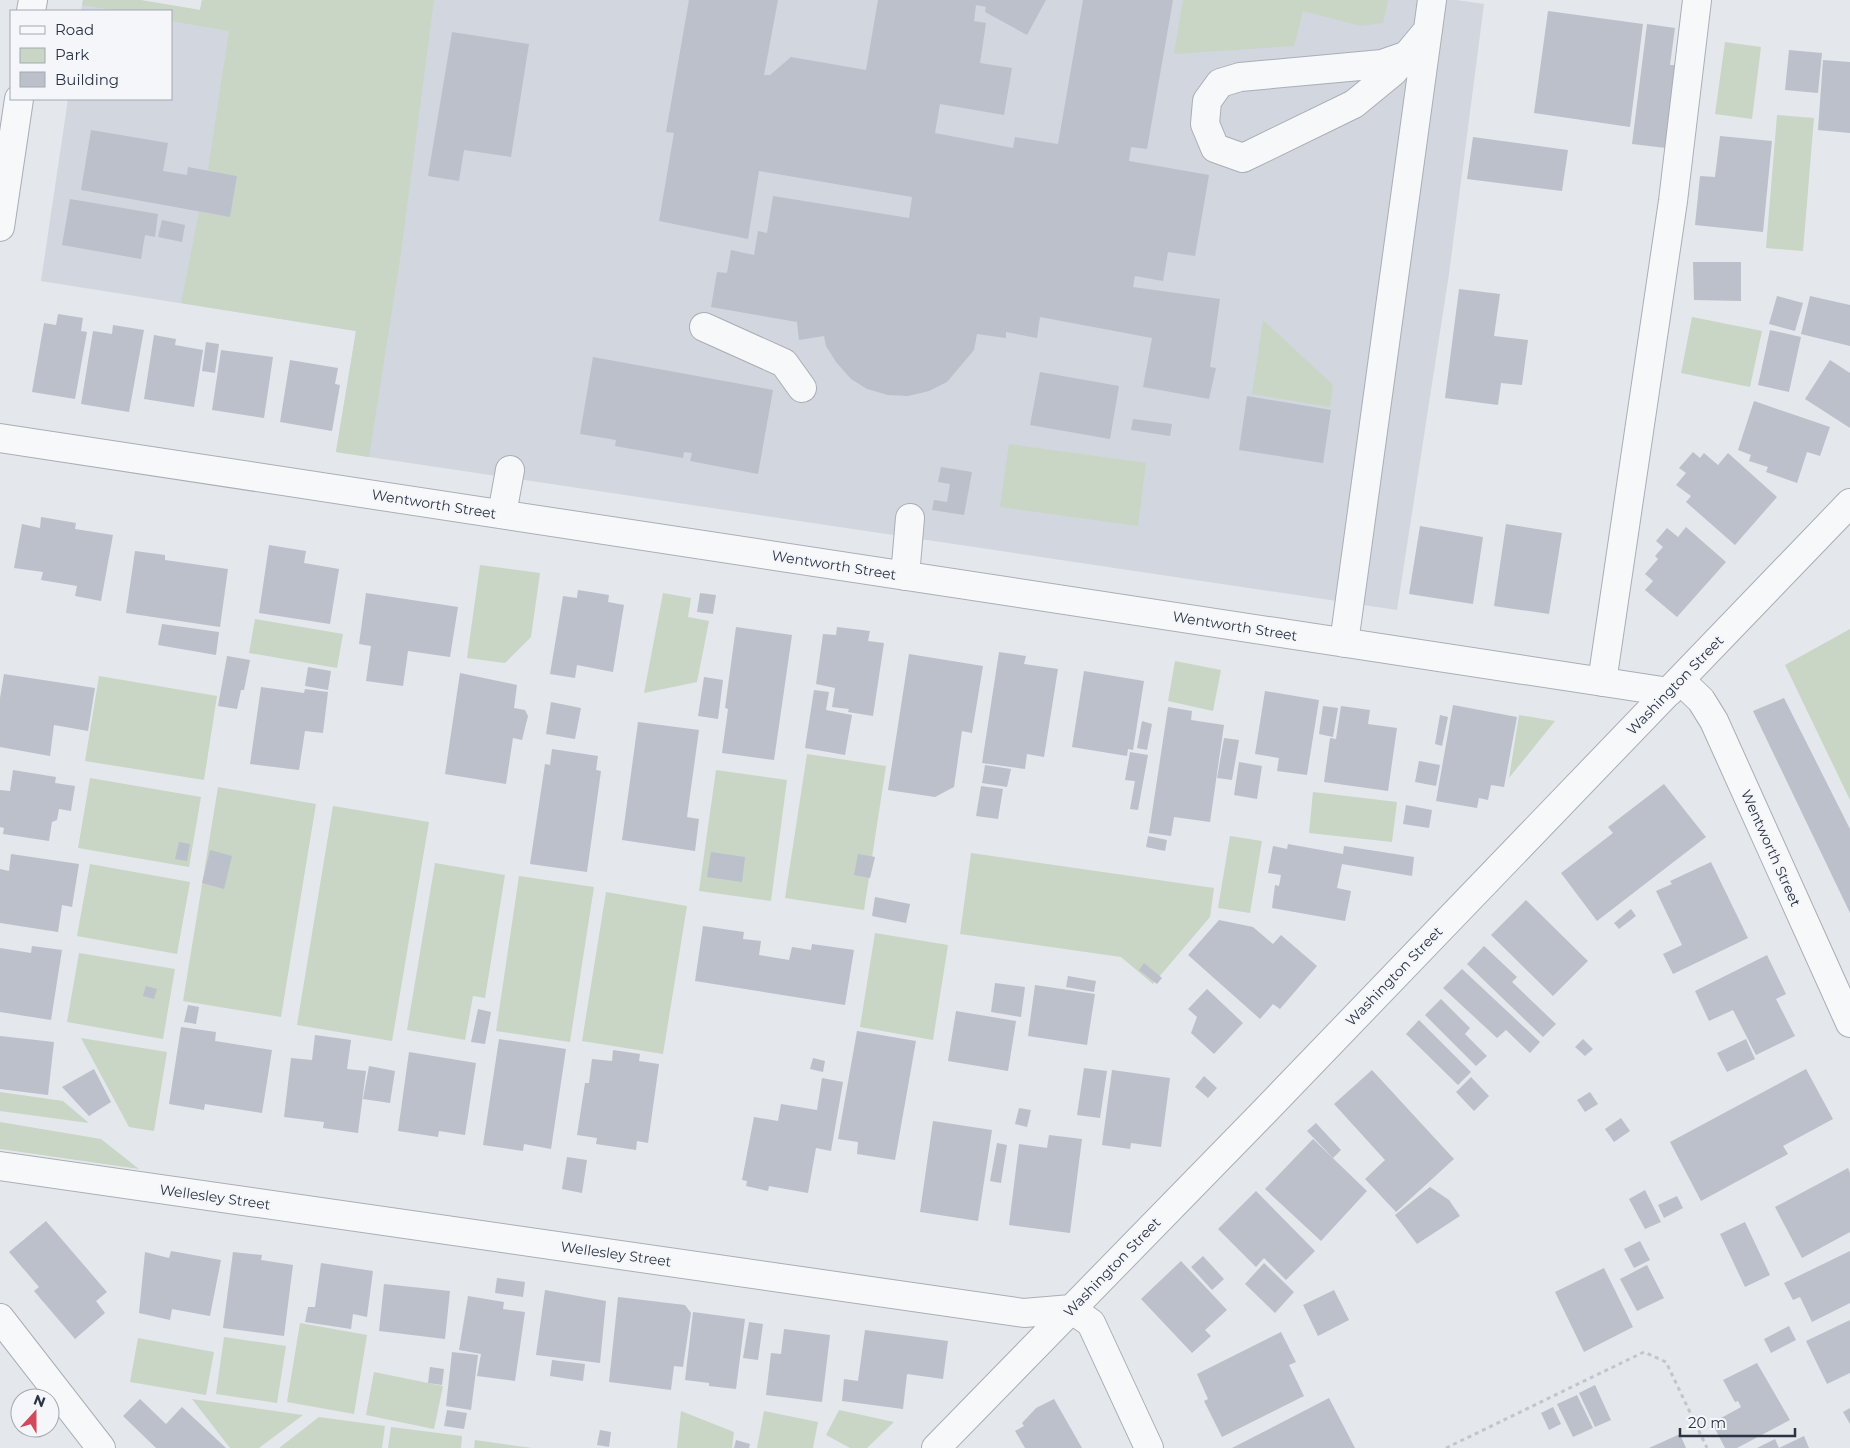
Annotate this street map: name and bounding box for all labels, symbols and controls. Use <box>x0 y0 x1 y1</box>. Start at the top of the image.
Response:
legend <box>10 10 172 100</box>
text: Road <box>55 20 94 39</box>
text: Park <box>55 45 89 64</box>
text: Building <box>55 70 119 89</box>
street label: Wentworth Street <box>370 485 498 523</box>
street label: Wentworth Street <box>770 546 898 584</box>
street label: Wentworth Street <box>1171 607 1299 645</box>
street label: Washington Street <box>1623 631 1727 739</box>
street label: Wentworth Street <box>1737 787 1805 910</box>
street label: Washington Street <box>1342 922 1446 1030</box>
street label: Wellesley Street <box>158 1180 272 1214</box>
street label: Washington Street <box>1060 1213 1164 1321</box>
street label: Wellesley Street <box>559 1237 673 1271</box>
north arrow <box>10 1388 60 1438</box>
text: N <box>31 1390 48 1411</box>
scale bar <box>1680 1406 1795 1438</box>
text: 20 m <box>1688 1413 1726 1432</box>

